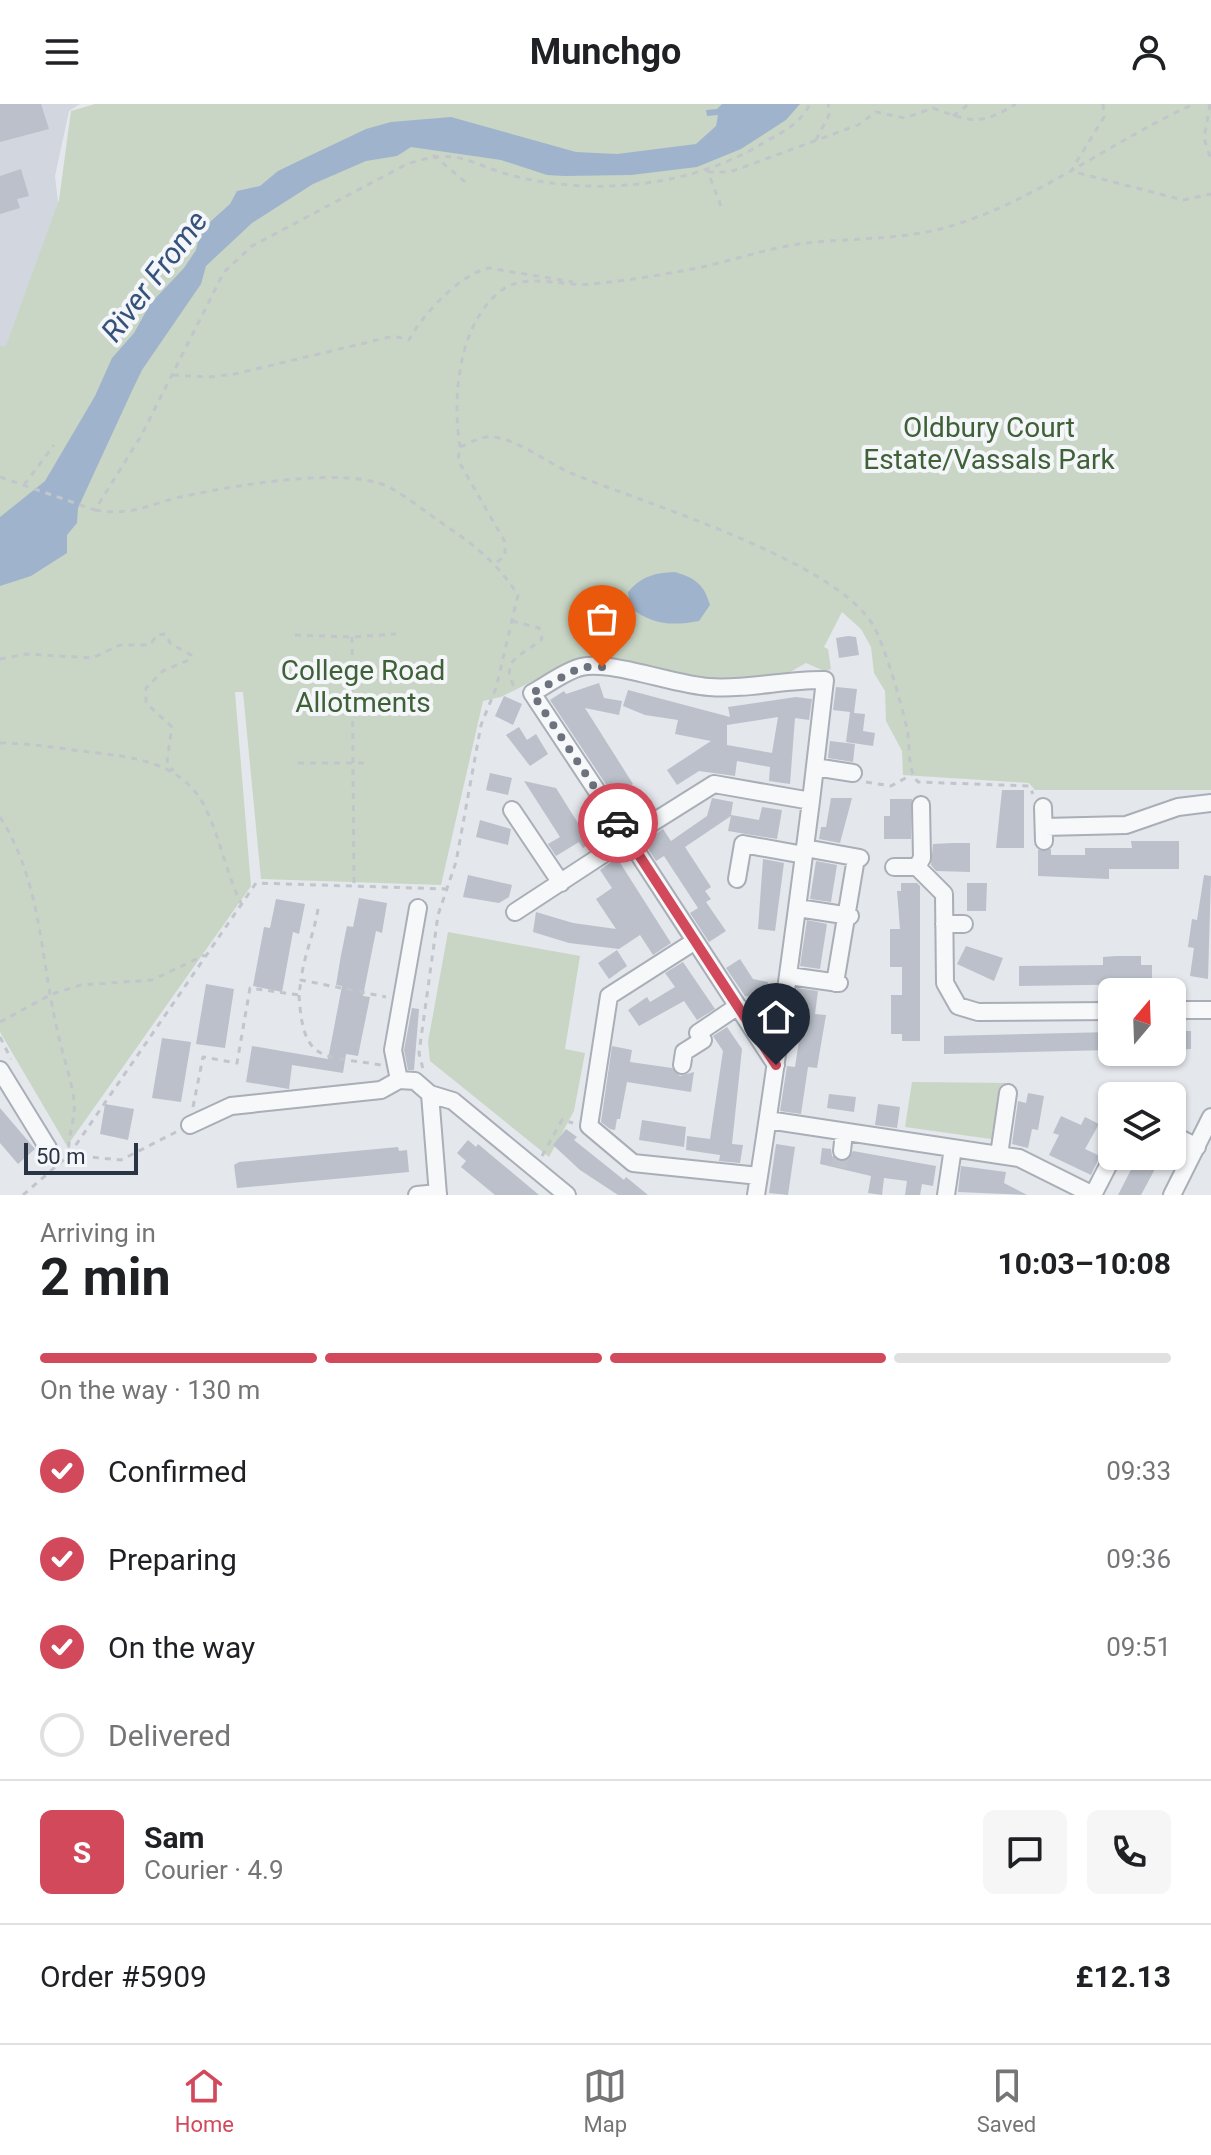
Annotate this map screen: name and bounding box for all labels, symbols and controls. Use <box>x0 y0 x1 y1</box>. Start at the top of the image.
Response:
icon: menu <box>40 30 84 74</box>
icon: person <box>1127 30 1171 74</box>
text: Munchgo <box>530 31 681 73</box>
water label: River Frome <box>94 204 214 348</box>
park label: Oldbury Court Estate/Vassals Park <box>863 411 1116 476</box>
pin <box>568 585 636 667</box>
icon: bag <box>580 597 624 641</box>
park label: College Road Allotments <box>281 654 445 719</box>
courier <box>578 783 658 863</box>
icon: car <box>596 801 640 845</box>
north arrow <box>1098 978 1186 1066</box>
map controls <box>1098 978 1186 1170</box>
pin <box>742 983 810 1065</box>
icon: home <box>754 995 798 1039</box>
button: layers <box>1098 1082 1186 1170</box>
scale bar <box>24 1139 138 1175</box>
text: 50 m <box>36 1144 85 1169</box>
text: Arriving in <box>40 1218 156 1248</box>
text: 10:03–10:08 <box>997 1246 1171 1281</box>
text: 2 min <box>40 1247 171 1308</box>
text: On the way · 130 m <box>40 1375 260 1405</box>
icon: check <box>40 1449 84 1493</box>
text: Confirmed <box>108 1454 247 1489</box>
text: 09:33 <box>1106 1456 1171 1486</box>
icon: check <box>40 1537 84 1581</box>
text: Preparing <box>108 1542 237 1577</box>
text: 09:36 <box>1106 1544 1171 1574</box>
icon: check <box>40 1625 84 1669</box>
text: On the way <box>108 1630 255 1665</box>
text: 09:51 <box>1106 1632 1171 1662</box>
text: Delivered <box>108 1718 231 1753</box>
button: chat <box>983 1810 1067 1894</box>
button: phone <box>1087 1810 1171 1894</box>
text: Sam <box>144 1820 205 1855</box>
text: S <box>73 1835 91 1870</box>
text: Courier · 4.9 <box>144 1855 284 1885</box>
text: Order #5909 <box>40 1959 207 1994</box>
text: £12.13 <box>1076 1959 1171 1994</box>
tab: Home <box>175 2064 234 2137</box>
tab: Map <box>583 2064 627 2137</box>
tab: Saved <box>977 2064 1036 2137</box>

